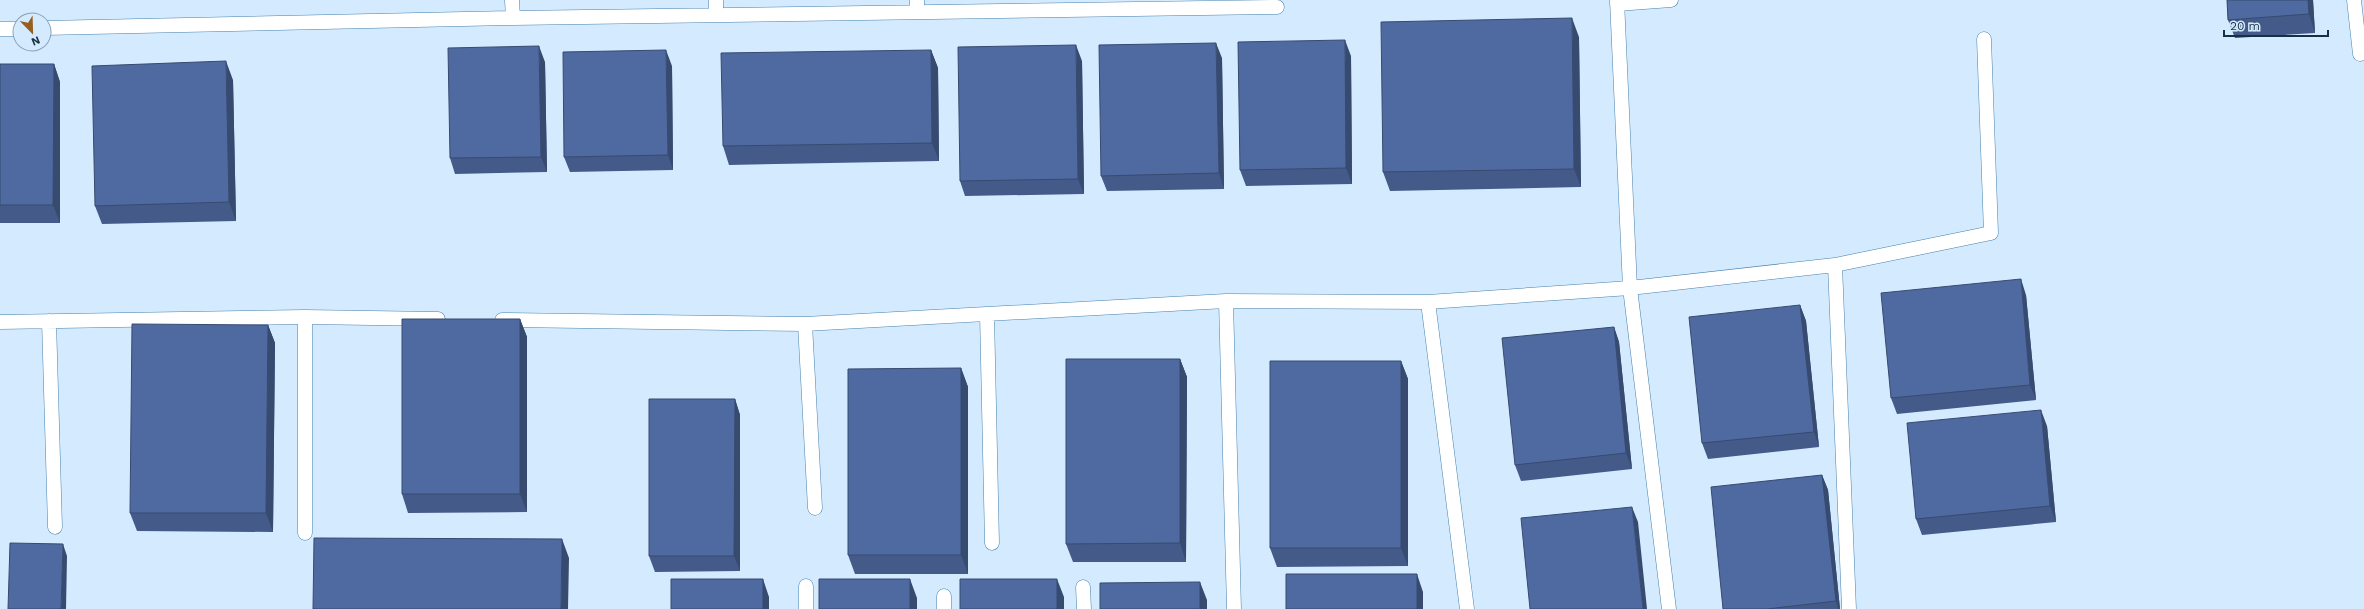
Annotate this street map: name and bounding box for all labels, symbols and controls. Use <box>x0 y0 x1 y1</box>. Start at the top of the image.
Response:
north arrow <box>12 12 52 52</box>
scale bar <box>2224 12 2328 38</box>
text: 20 m <box>2230 19 2260 33</box>
text: N <box>29 33 42 48</box>

